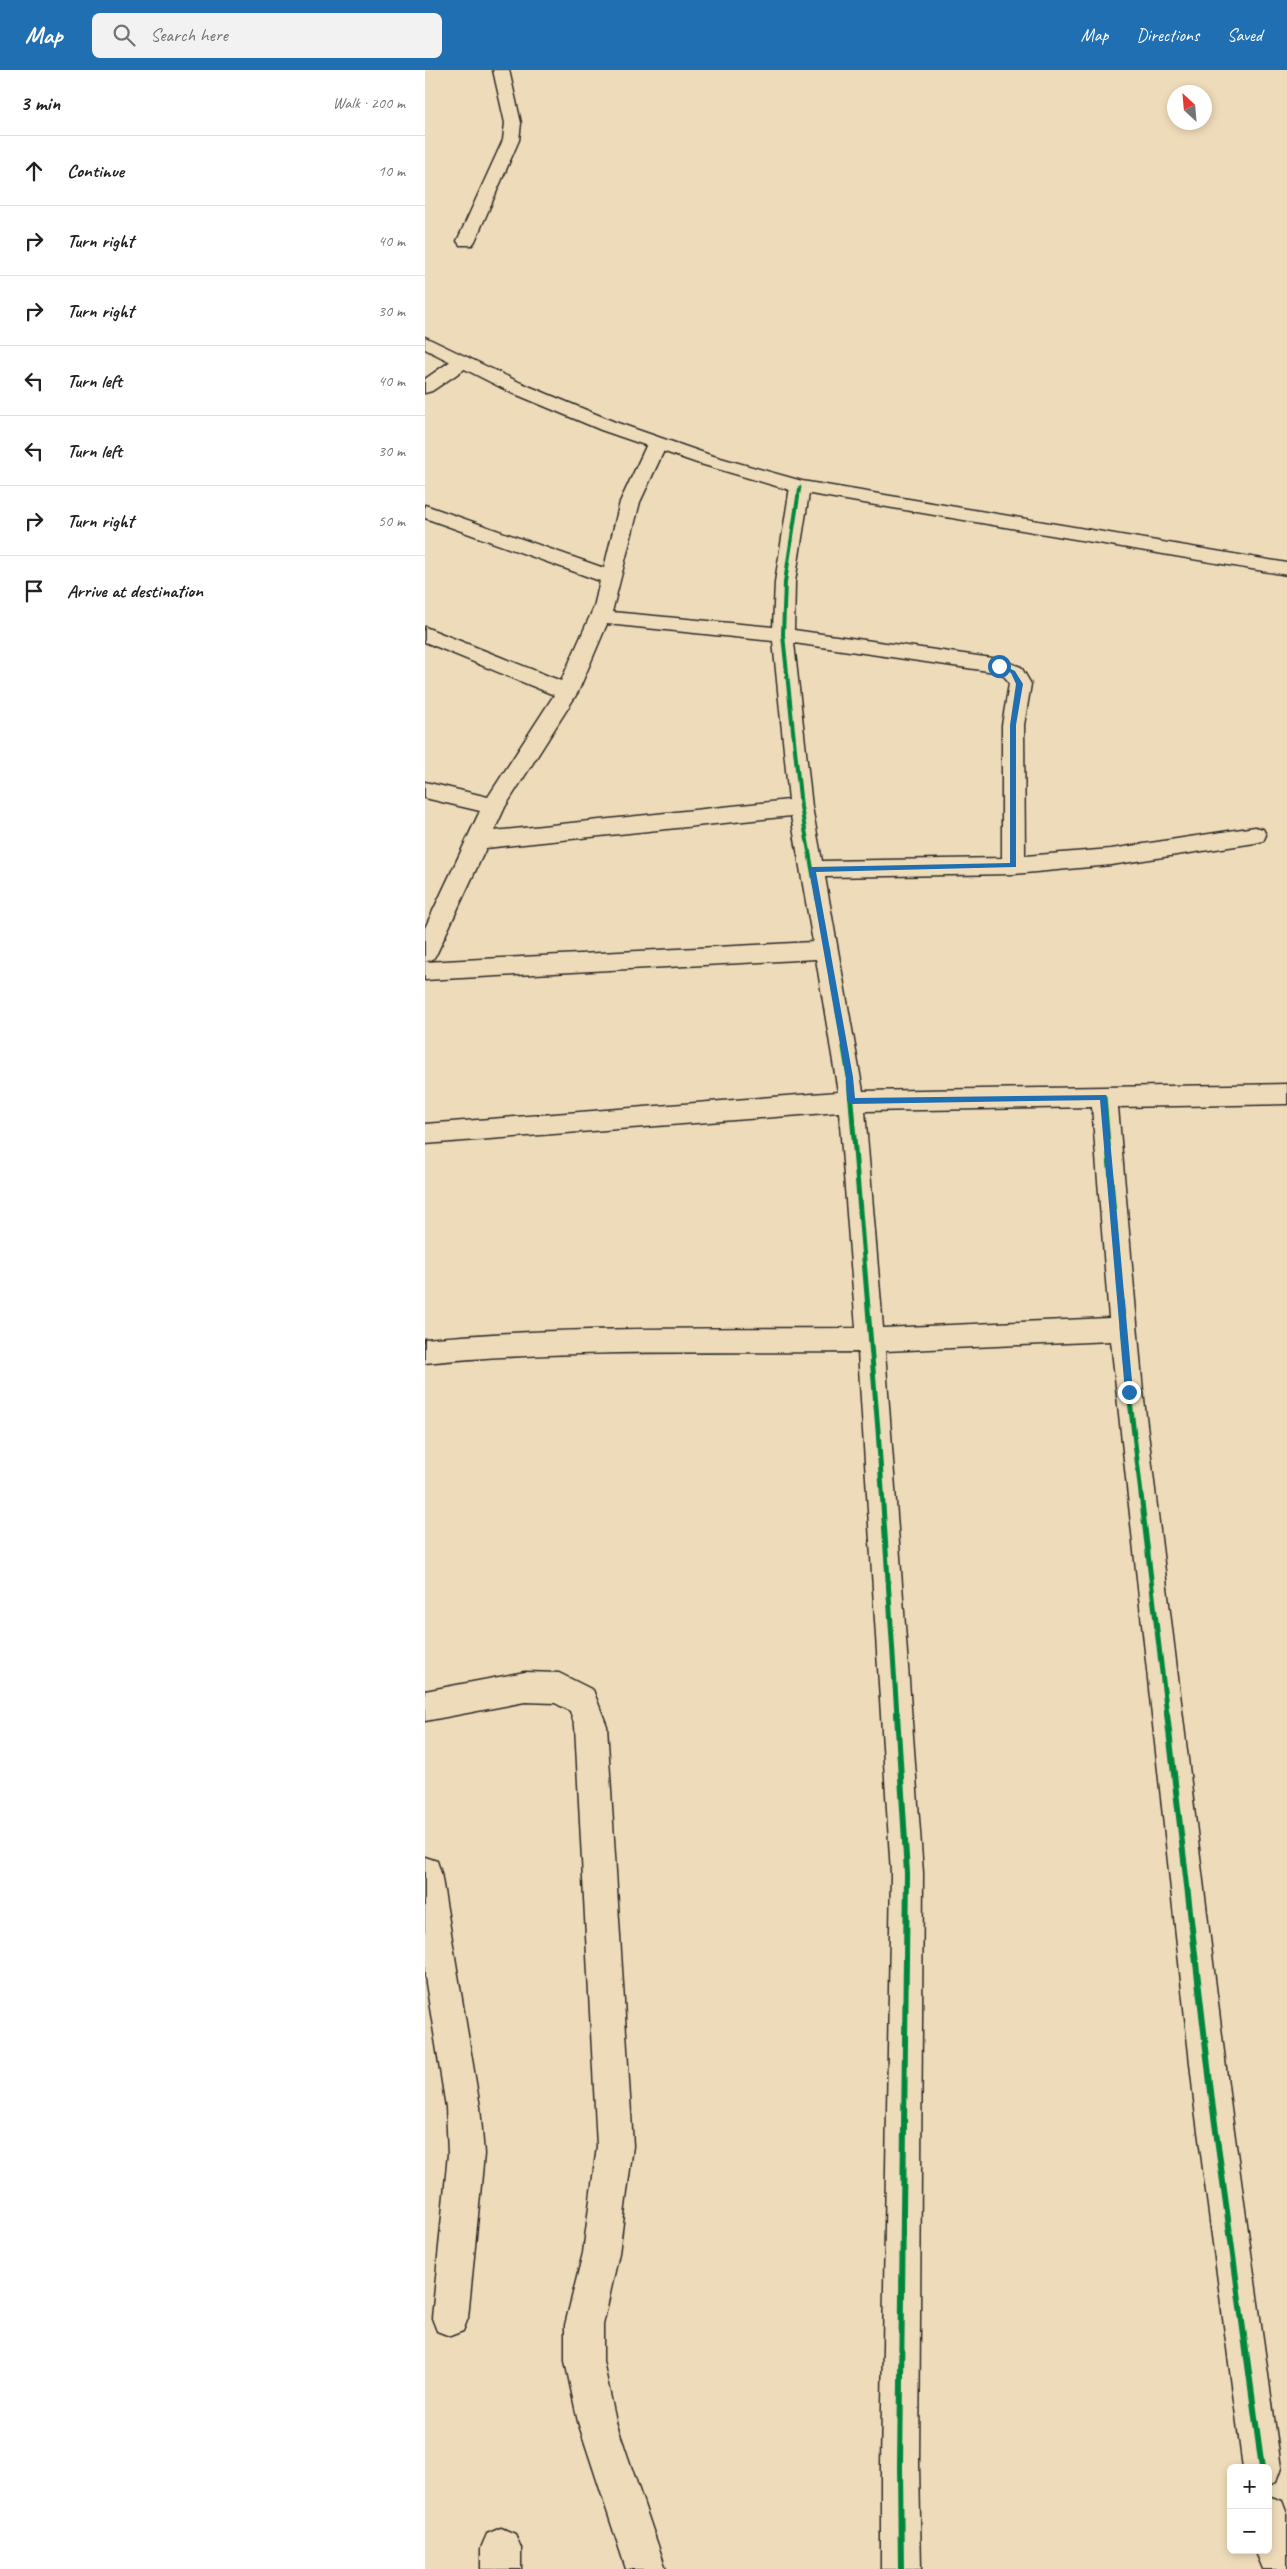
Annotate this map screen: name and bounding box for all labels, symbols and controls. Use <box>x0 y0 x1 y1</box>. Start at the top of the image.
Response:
search box <box>92 13 442 58</box>
text: Map <box>25 20 62 50</box>
icon: search <box>110 21 138 49</box>
text: Search here <box>150 23 228 47</box>
text: Map <box>1081 24 1108 46</box>
text: Directions <box>1136 24 1199 46</box>
text: Saved <box>1227 24 1262 46</box>
north arrow <box>1167 85 1212 130</box>
text: 3 min <box>20 90 60 116</box>
text: Walk · 200 m <box>333 93 405 113</box>
icon: ahead <box>20 157 48 185</box>
text: Continue <box>67 159 124 183</box>
text: 10 m <box>378 161 405 181</box>
icon: right <box>20 227 48 255</box>
text: Turn right <box>67 229 134 253</box>
text: 40 m <box>378 231 405 251</box>
icon: right <box>20 297 48 325</box>
text: Turn right <box>67 299 134 323</box>
text: 30 m <box>378 301 405 321</box>
icon: left <box>20 367 48 395</box>
text: Turn left <box>67 369 122 393</box>
text: 40 m <box>378 371 405 391</box>
icon: left <box>20 437 48 465</box>
text: Turn left <box>67 439 122 463</box>
text: 30 m <box>378 441 405 461</box>
icon: right <box>20 507 48 535</box>
text: Turn right <box>67 509 134 533</box>
text: 50 m <box>378 511 405 531</box>
icon: arrive <box>20 577 48 605</box>
text: Arrive at destination <box>67 579 203 603</box>
route start <box>988 655 1011 678</box>
route end <box>1118 1381 1141 1404</box>
map controls <box>1227 2464 1272 2554</box>
button: + <box>1227 2464 1272 2509</box>
button: − <box>1227 2509 1272 2554</box>

